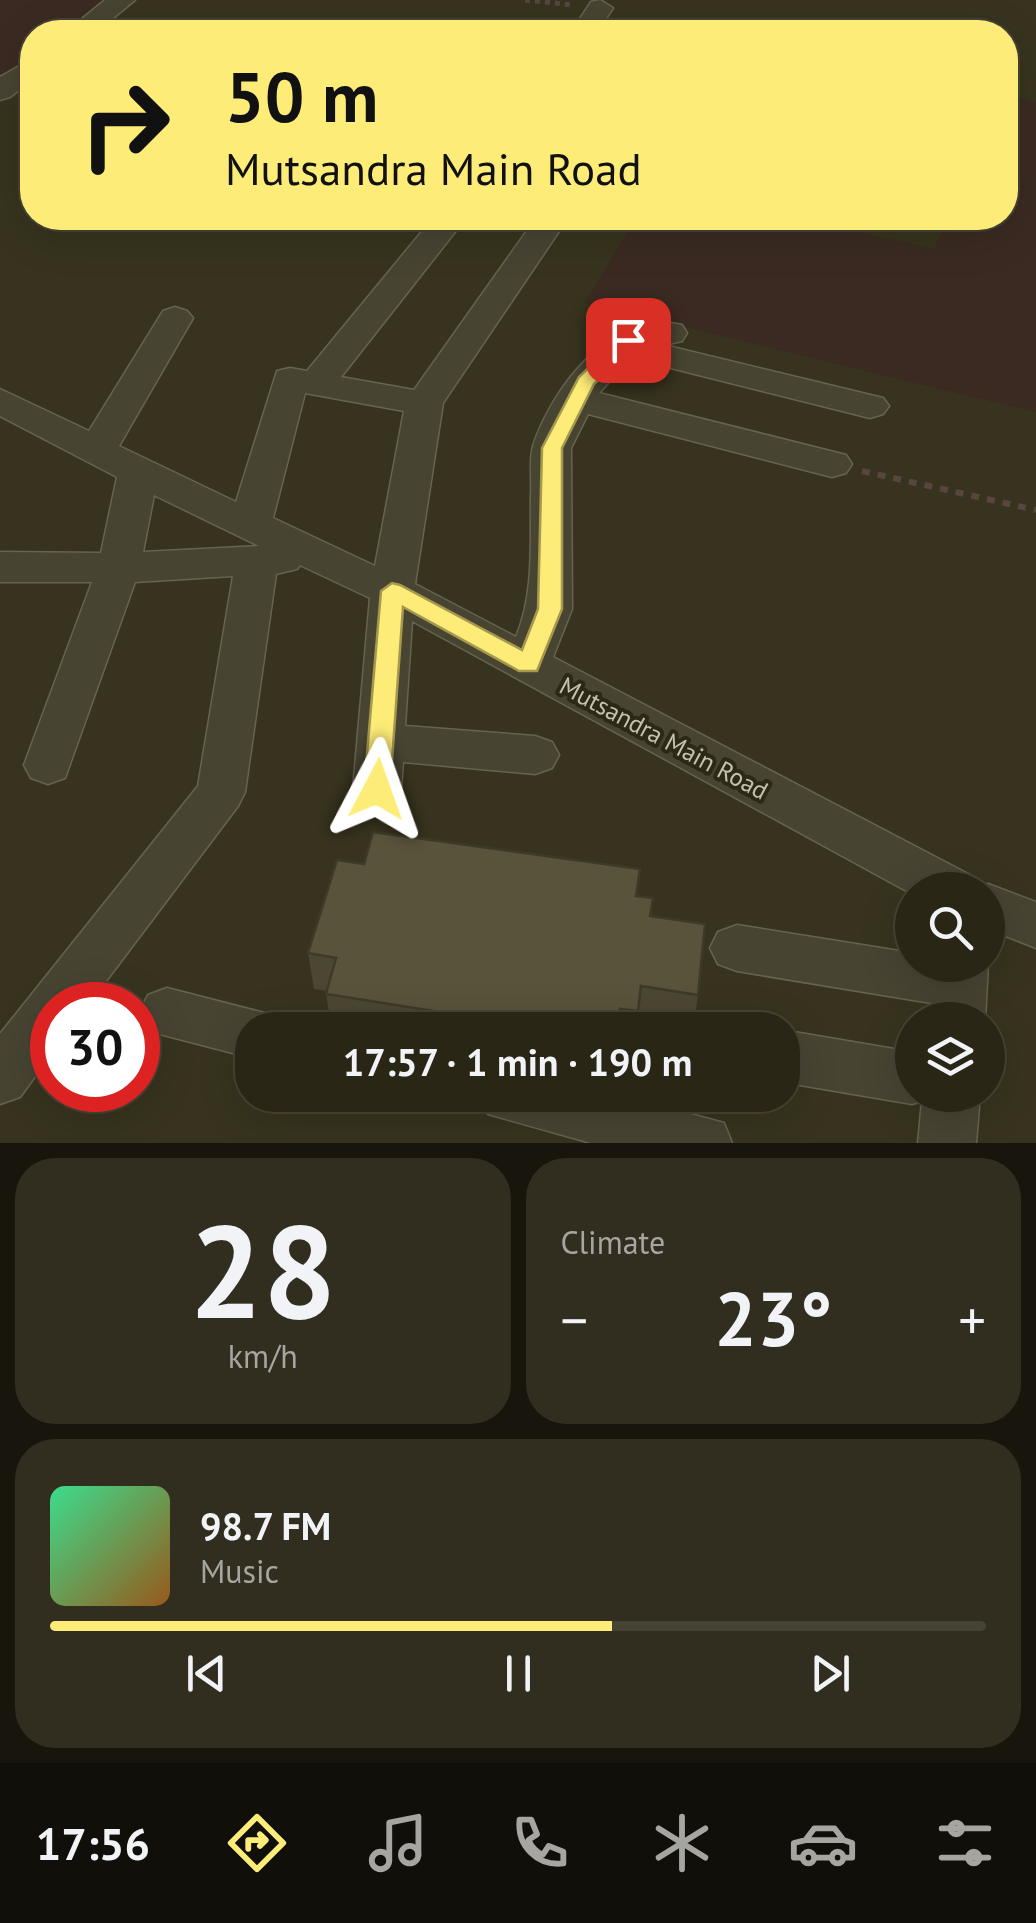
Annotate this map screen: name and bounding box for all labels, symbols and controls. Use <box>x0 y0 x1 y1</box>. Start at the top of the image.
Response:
text: 50 m <box>225 51 378 141</box>
icon: right <box>60 60 190 190</box>
text: Mutsandra Main Road <box>225 139 642 197</box>
pin <box>586 298 671 383</box>
icon: arrive <box>601 313 656 368</box>
street label: Mutsandra Main Road <box>554 670 774 806</box>
position arrow <box>325 737 429 841</box>
map controls <box>895 872 1005 1112</box>
button: search <box>895 872 1005 982</box>
speed limit sign: 30 <box>30 982 160 1112</box>
button: layers <box>895 1002 1005 1112</box>
text: 17:57 · 1 min · 190 m <box>343 1037 692 1086</box>
text: 28 <box>189 1186 336 1354</box>
text: Climate <box>561 1221 665 1263</box>
text: 23° <box>714 1270 832 1367</box>
text: − <box>561 1284 588 1355</box>
text: + <box>958 1284 986 1355</box>
text: km/h <box>228 1335 298 1377</box>
text: 98.7 FM <box>200 1501 331 1550</box>
text: Music <box>200 1550 279 1592</box>
icon: previous <box>179 1646 234 1701</box>
icon: pause <box>491 1646 546 1701</box>
icon: next <box>803 1646 858 1701</box>
icon: directions <box>222 1808 292 1878</box>
icon: music <box>363 1808 433 1878</box>
icon: phone <box>505 1808 575 1878</box>
icon: climate <box>647 1808 717 1878</box>
icon: car <box>788 1808 858 1878</box>
icon: filters <box>930 1808 1000 1878</box>
text: 17:56 <box>36 1814 150 1872</box>

